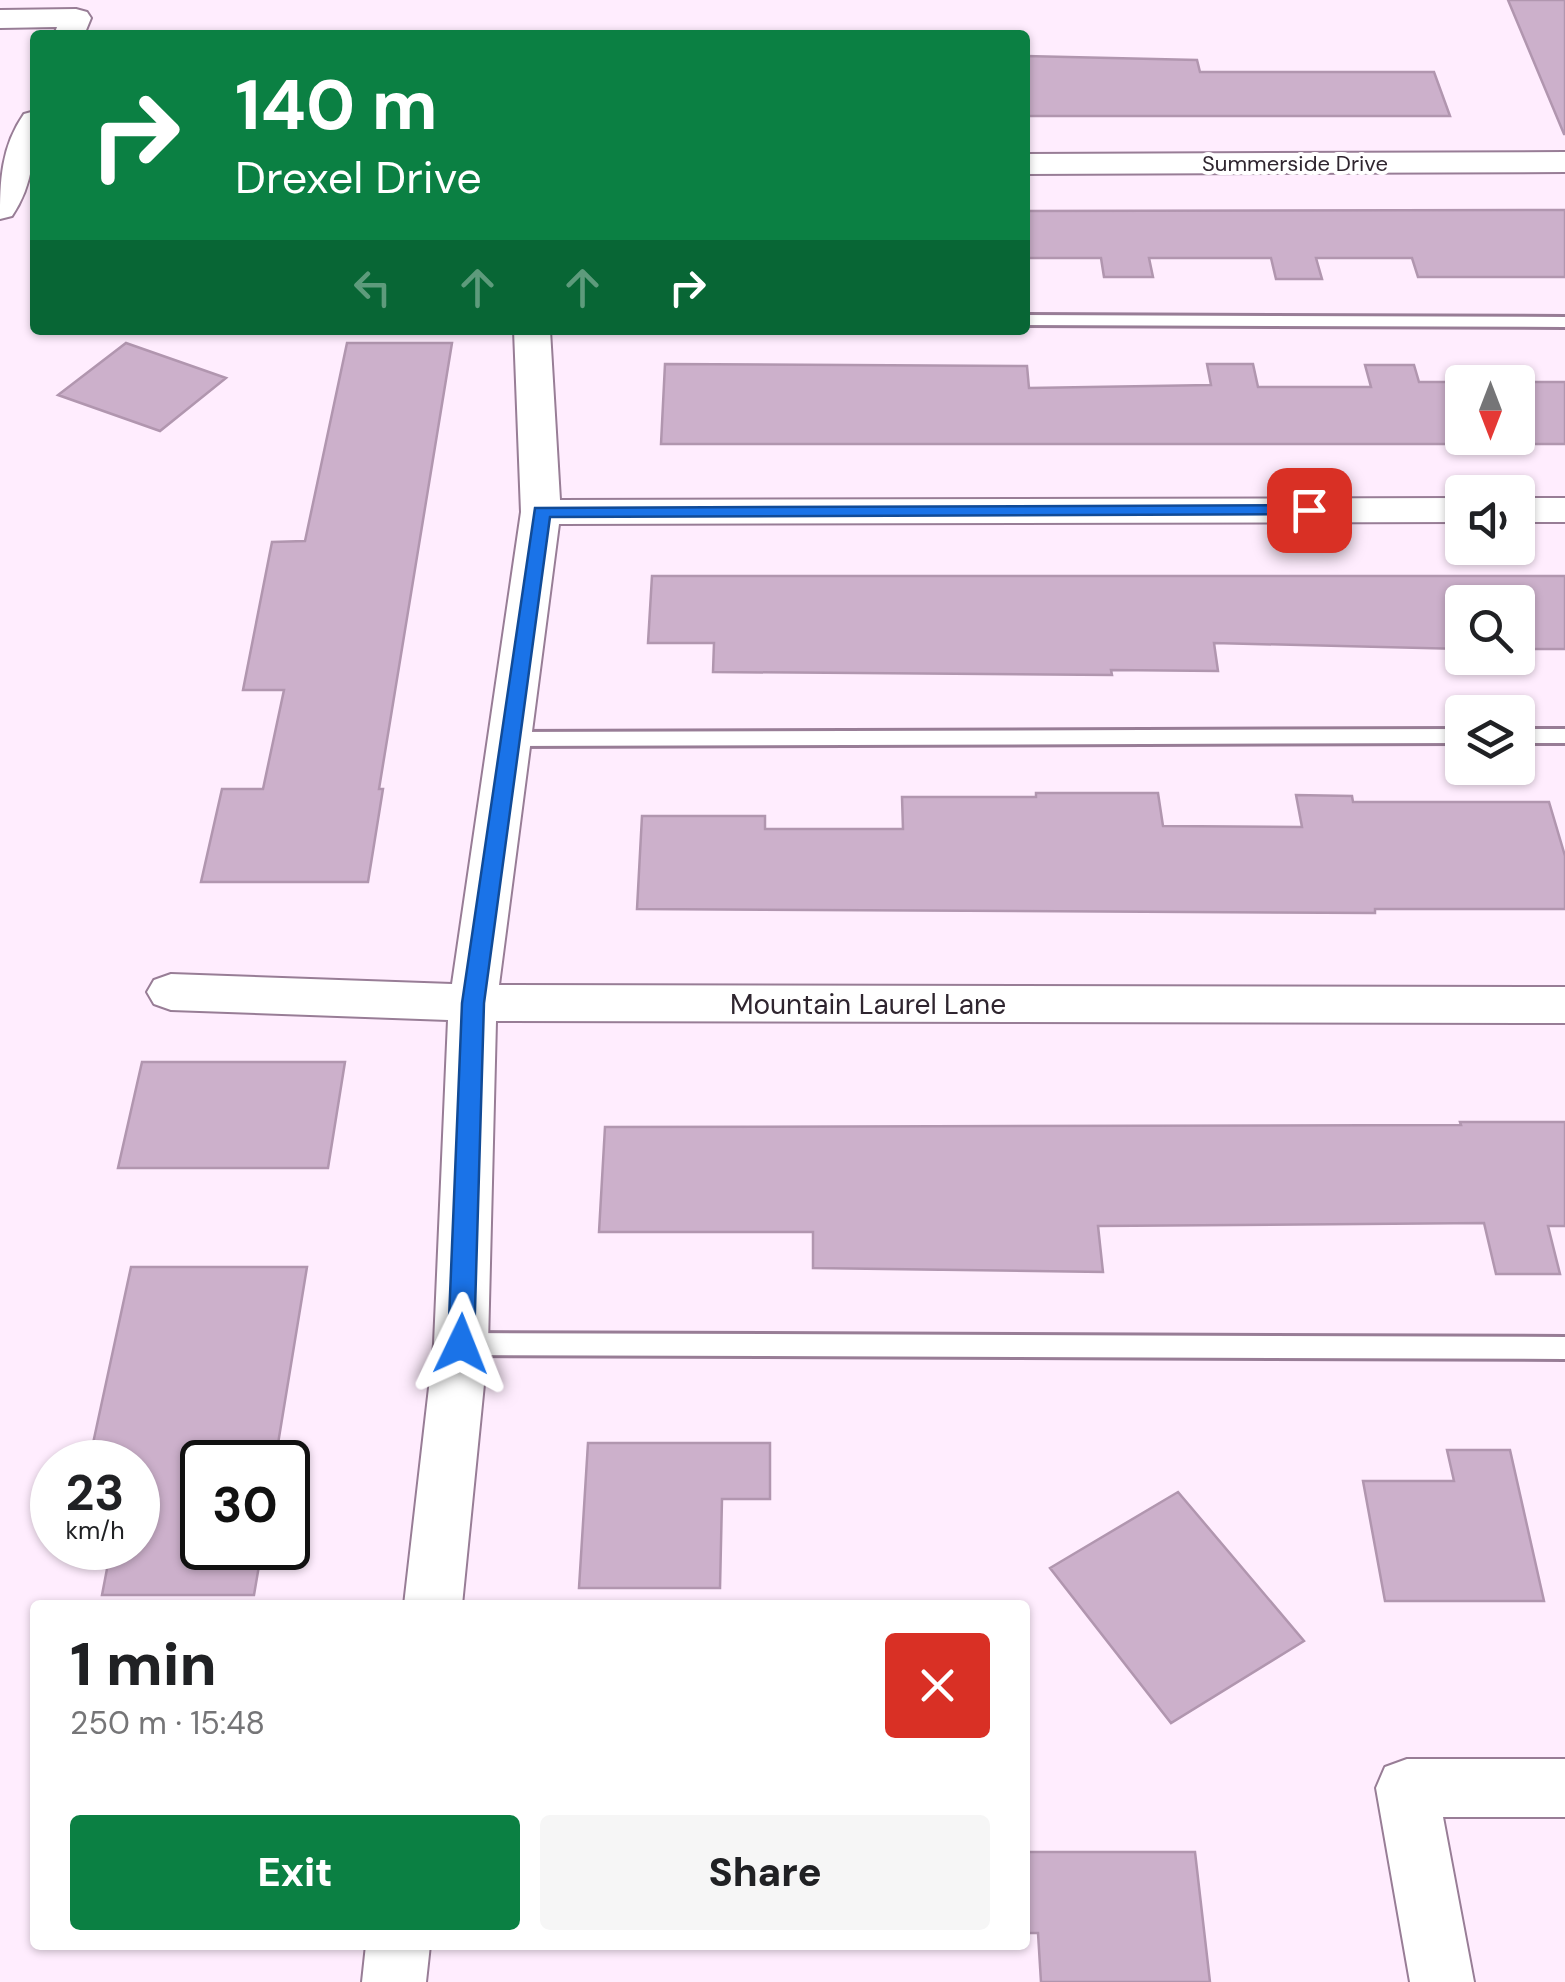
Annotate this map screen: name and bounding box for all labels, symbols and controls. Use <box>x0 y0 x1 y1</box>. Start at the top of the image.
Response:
text: 140 m <box>235 60 438 151</box>
icon: right <box>70 70 200 200</box>
text: Drexel Drive <box>235 148 482 207</box>
street label: Summerside Drive <box>1202 149 1388 178</box>
icon: left <box>345 260 400 315</box>
icon: ahead <box>450 260 505 315</box>
icon: ahead <box>555 260 610 315</box>
icon: right <box>660 260 715 315</box>
north arrow <box>1445 365 1535 455</box>
map controls <box>1445 365 1535 785</box>
pin <box>1267 468 1352 553</box>
button: sound <box>1445 475 1535 565</box>
icon: arrive <box>1282 483 1337 538</box>
button: search <box>1445 585 1535 675</box>
button: layers <box>1445 695 1535 785</box>
street label: Mountain Laurel Lane <box>730 986 1006 1023</box>
position arrow <box>409 1292 513 1396</box>
speed limit sign: 30 <box>180 1440 310 1570</box>
text: 23 <box>66 1460 125 1526</box>
text: km/h <box>65 1514 125 1547</box>
text: 1 min <box>70 1625 217 1704</box>
button: close <box>885 1633 990 1738</box>
text: 250 m · 15:48 <box>70 1702 265 1744</box>
button: Exit <box>70 1815 520 1930</box>
button: Share <box>540 1815 990 1930</box>

